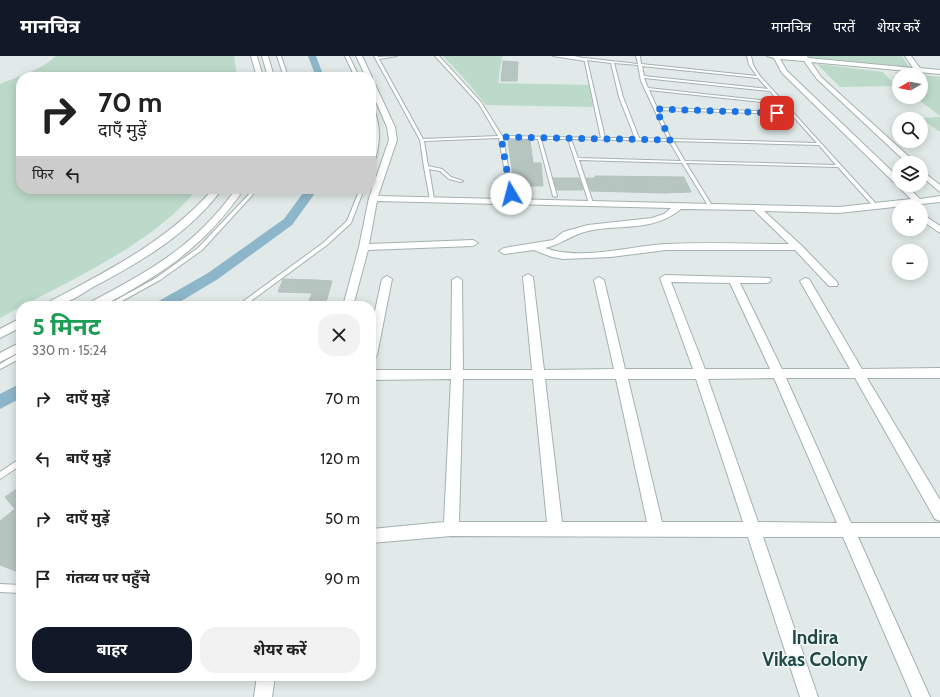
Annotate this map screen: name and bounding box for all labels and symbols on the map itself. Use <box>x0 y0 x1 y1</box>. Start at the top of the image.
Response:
north arrow <box>892 68 928 104</box>
pin <box>760 96 794 130</box>
position arrow <box>490 173 532 215</box>
district label: Indira Vikas Colony <box>762 626 869 671</box>

